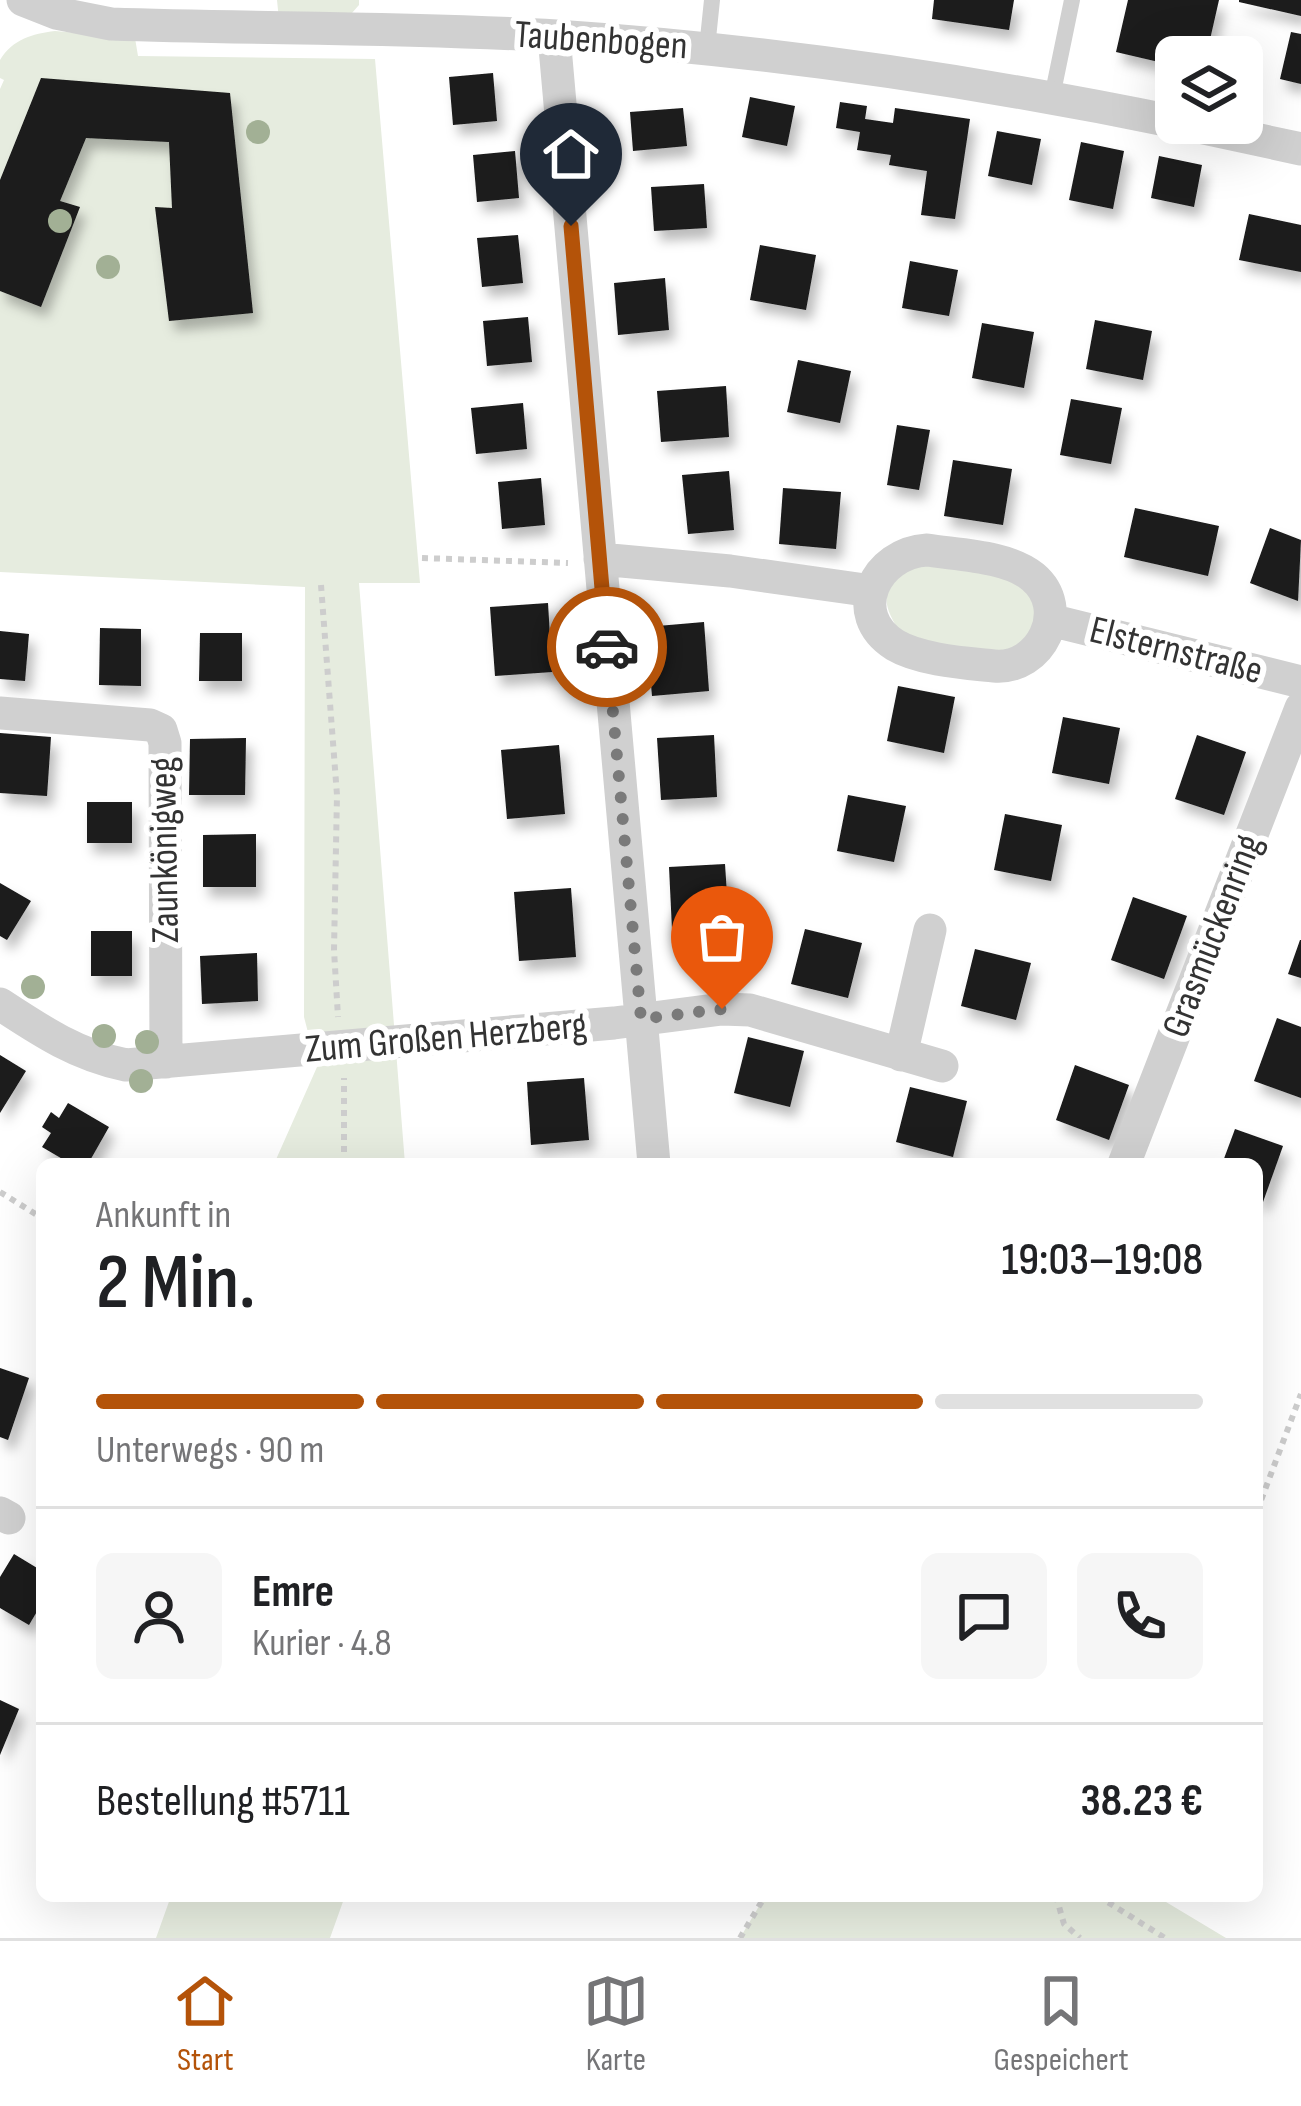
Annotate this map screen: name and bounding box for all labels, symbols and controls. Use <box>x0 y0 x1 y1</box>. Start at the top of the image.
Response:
street label: Taubenbogen <box>513 12 689 70</box>
map controls <box>1155 36 1263 144</box>
button: layers <box>1155 36 1263 144</box>
pin <box>520 103 622 226</box>
icon: home <box>538 121 604 187</box>
courier <box>547 587 667 707</box>
street label: Elsternstraße <box>1085 607 1267 695</box>
icon: car <box>574 614 640 680</box>
street label: Zaunkönigweg <box>140 756 190 944</box>
street label: Grasmückenring <box>1153 828 1273 1044</box>
pin <box>671 886 773 1009</box>
icon: bag <box>689 904 755 970</box>
street label: Zum Großen Herzberg <box>303 1002 589 1074</box>
text: Ankunft in <box>96 1192 231 1239</box>
text: 19:03–19:08 <box>1001 1233 1203 1288</box>
text: 2 Min. <box>96 1237 256 1330</box>
text: Unterwegs · 90 m <box>96 1427 324 1474</box>
button: person <box>96 1553 222 1679</box>
button: chat <box>921 1553 1047 1679</box>
button: phone <box>1077 1553 1203 1679</box>
text: Emre <box>252 1565 334 1620</box>
text: Kurier · 4.8 <box>252 1620 392 1667</box>
text: Bestellung #5711 <box>96 1774 350 1829</box>
text: 38.23 € <box>1081 1774 1203 1829</box>
tab: Start <box>172 1968 238 2080</box>
tab: Karte <box>583 1968 649 2080</box>
tab: Gespeichert <box>993 1968 1129 2080</box>

